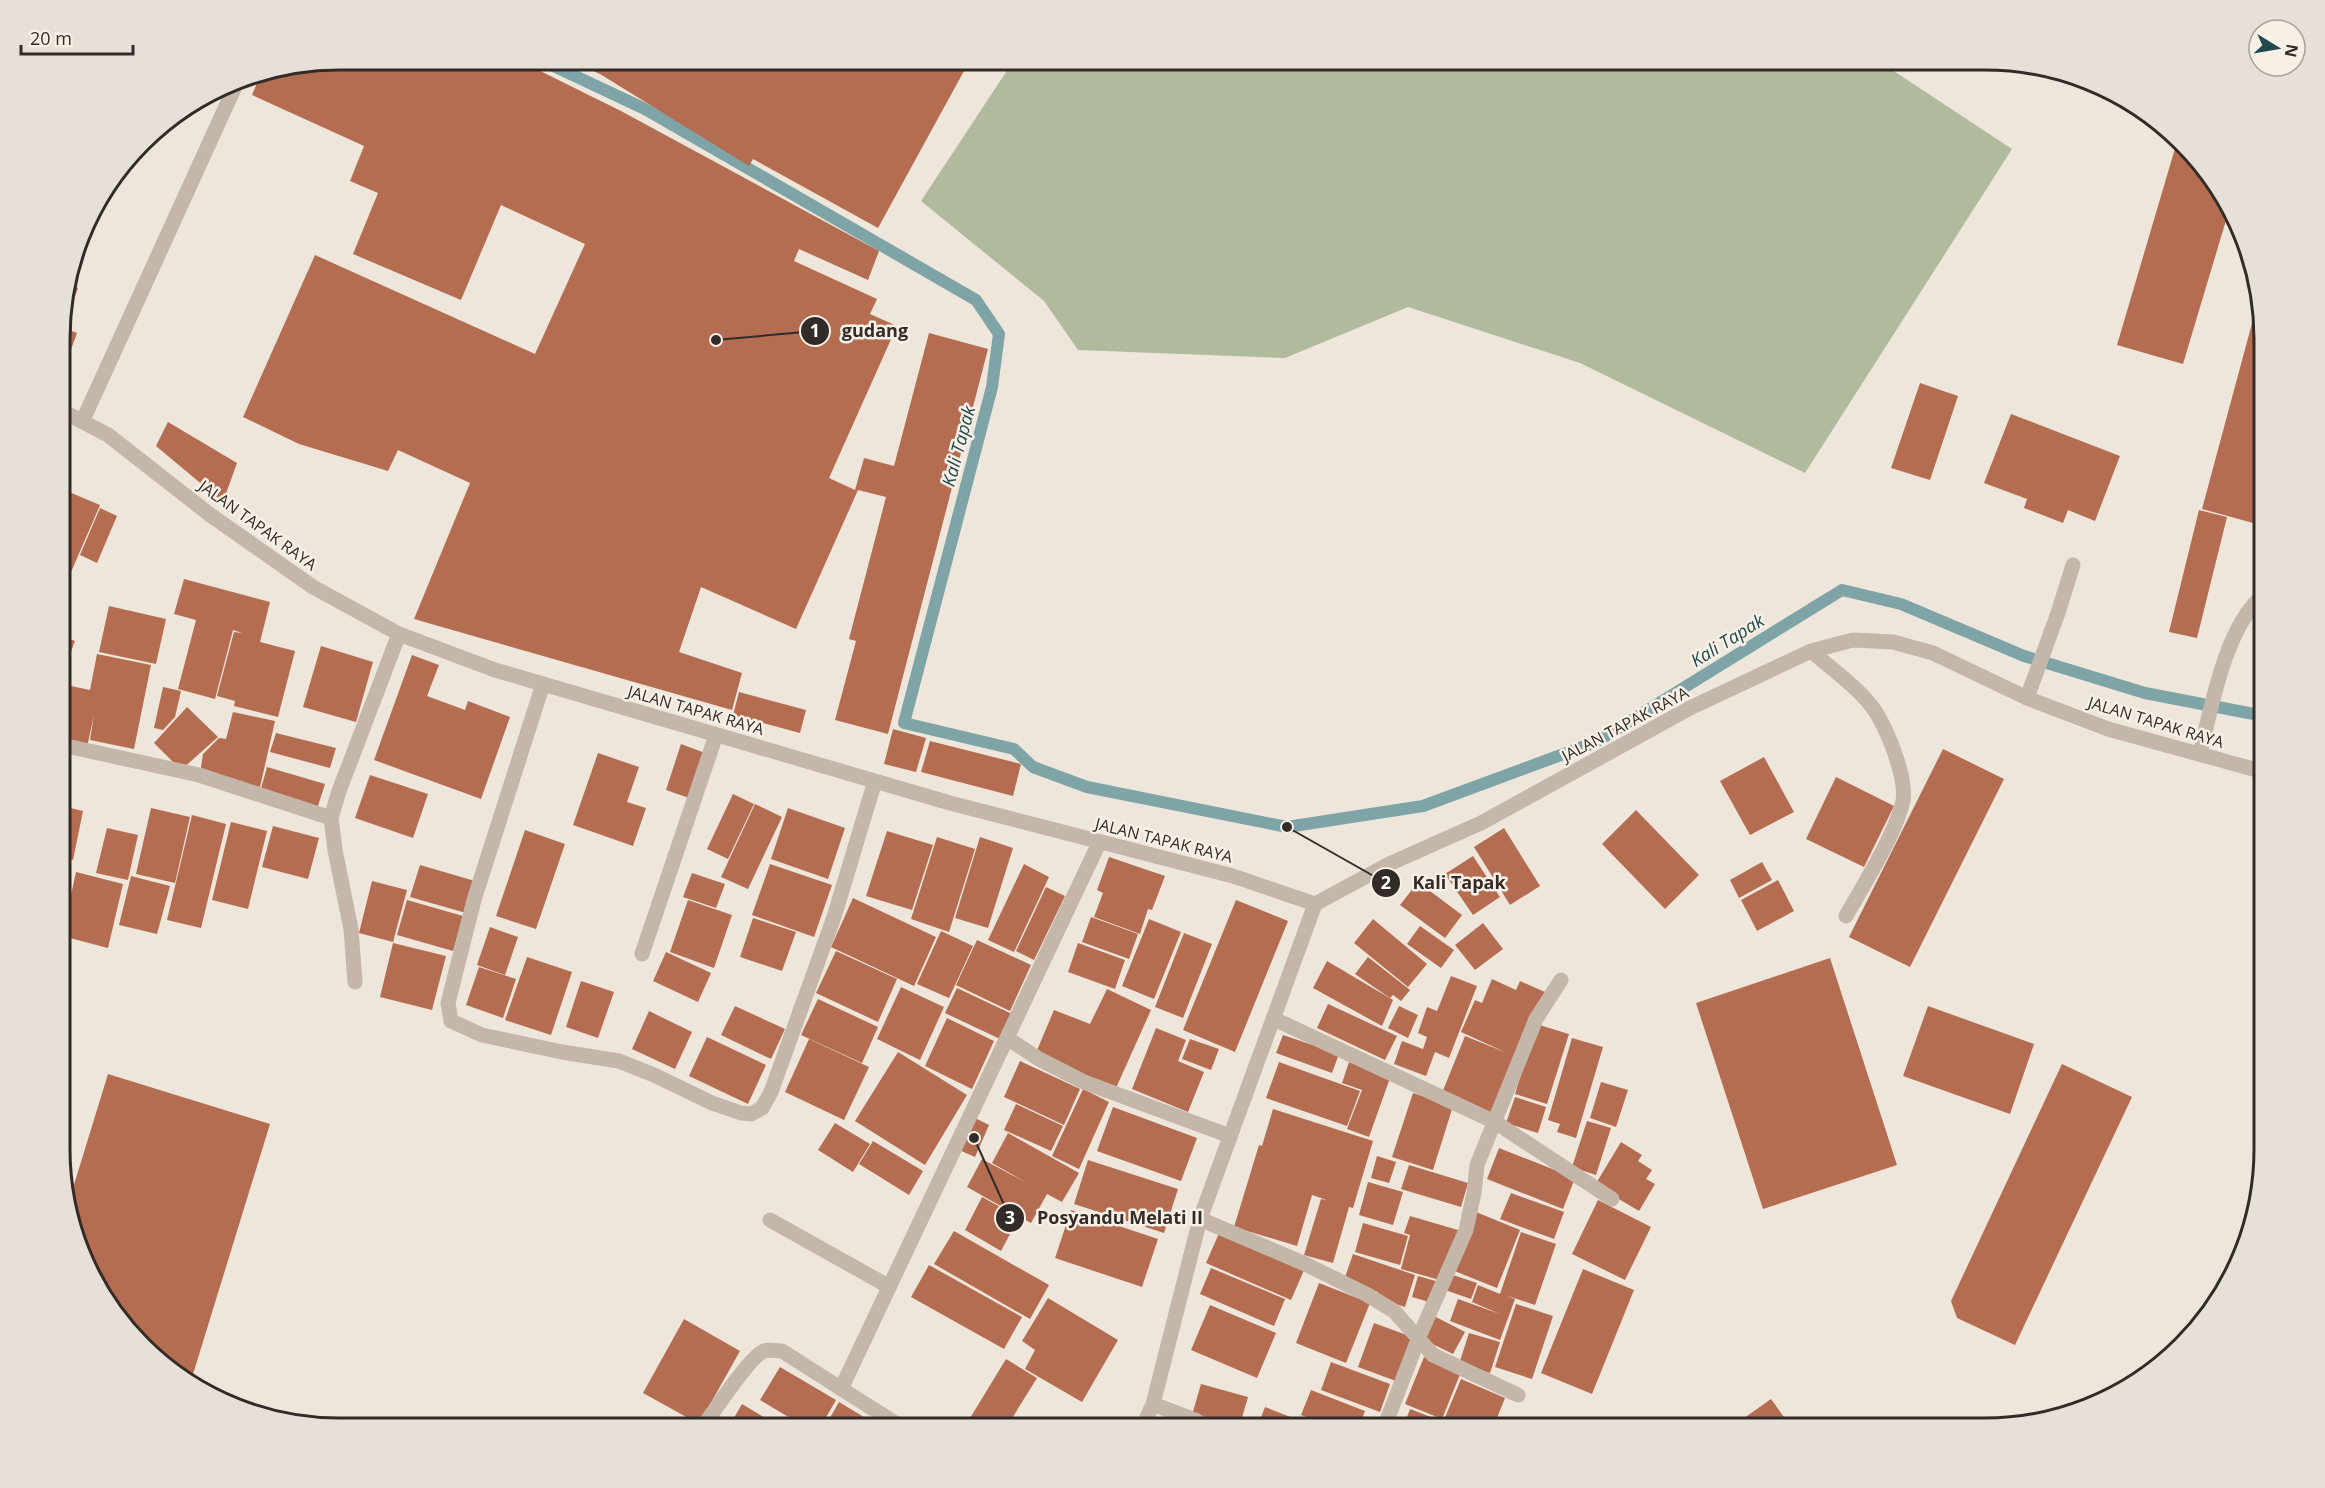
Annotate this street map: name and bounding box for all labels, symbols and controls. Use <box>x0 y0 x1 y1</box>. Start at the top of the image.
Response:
scale bar <box>21 18 134 56</box>
north arrow <box>2247 18 2307 78</box>
text: 20 m <box>30 26 72 50</box>
text: N <box>2280 42 2304 59</box>
callout: gudang <box>800 313 920 349</box>
text: 1 <box>810 318 820 342</box>
text: gudang <box>842 318 908 342</box>
water label: Kali Tapak <box>936 402 981 489</box>
street label: JALAN TAPAK RAYA <box>193 474 322 576</box>
water label: Kali Tapak <box>1686 607 1769 672</box>
street label: JALAN TAPAK RAYA <box>623 679 768 740</box>
street label: JALAN TAPAK RAYA <box>1556 681 1693 768</box>
street label: JALAN TAPAK RAYA <box>2084 690 2227 753</box>
street label: JALAN TAPAK RAYA <box>1091 812 1236 868</box>
callout: Kali Tapak <box>1371 865 1518 901</box>
text: 2 <box>1381 870 1391 894</box>
text: Kali Tapak <box>1412 870 1506 894</box>
callout: Posyandu Melati II <box>995 1200 1215 1236</box>
text: 3 <box>1005 1205 1015 1229</box>
text: Posyandu Melati II <box>1037 1205 1203 1229</box>

